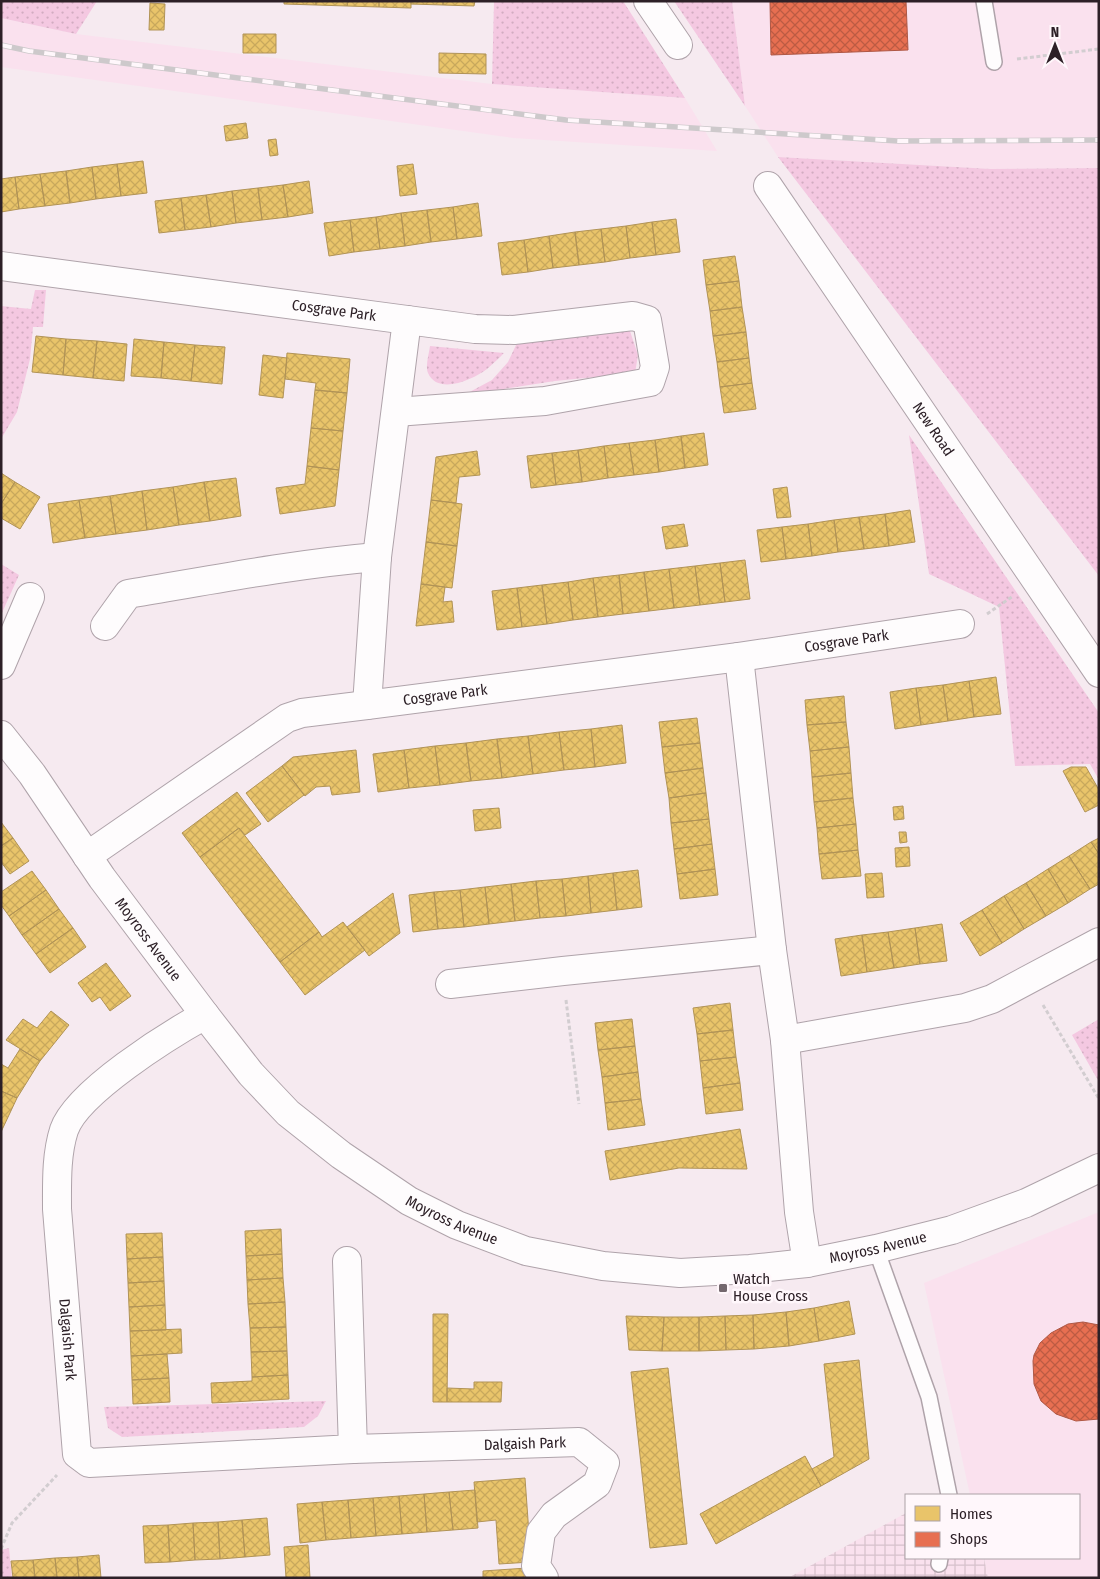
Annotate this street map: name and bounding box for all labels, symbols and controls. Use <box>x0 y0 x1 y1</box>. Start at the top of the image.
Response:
north arrow <box>1030 20 1080 70</box>
text: N <box>1051 24 1059 41</box>
street label: Cosgrave Park <box>291 296 377 325</box>
street label: New Road <box>909 399 958 459</box>
street label: Cosgrave Park <box>803 626 890 656</box>
street label: Cosgrave Park <box>402 681 488 709</box>
street label: Moyross Avenue <box>111 894 185 984</box>
street label: Moyross Avenue <box>403 1192 500 1249</box>
street label: Moyross Avenue <box>828 1228 928 1267</box>
place label: Watch House Cross <box>733 1270 808 1305</box>
marker: Watch House Cross <box>717 1282 729 1294</box>
street label: Dalgaish Park <box>55 1298 80 1381</box>
street label: Dalgaish Park <box>484 1433 566 1454</box>
legend <box>905 1494 1080 1559</box>
text: Homes <box>950 1505 992 1523</box>
text: Shops <box>950 1530 988 1548</box>

